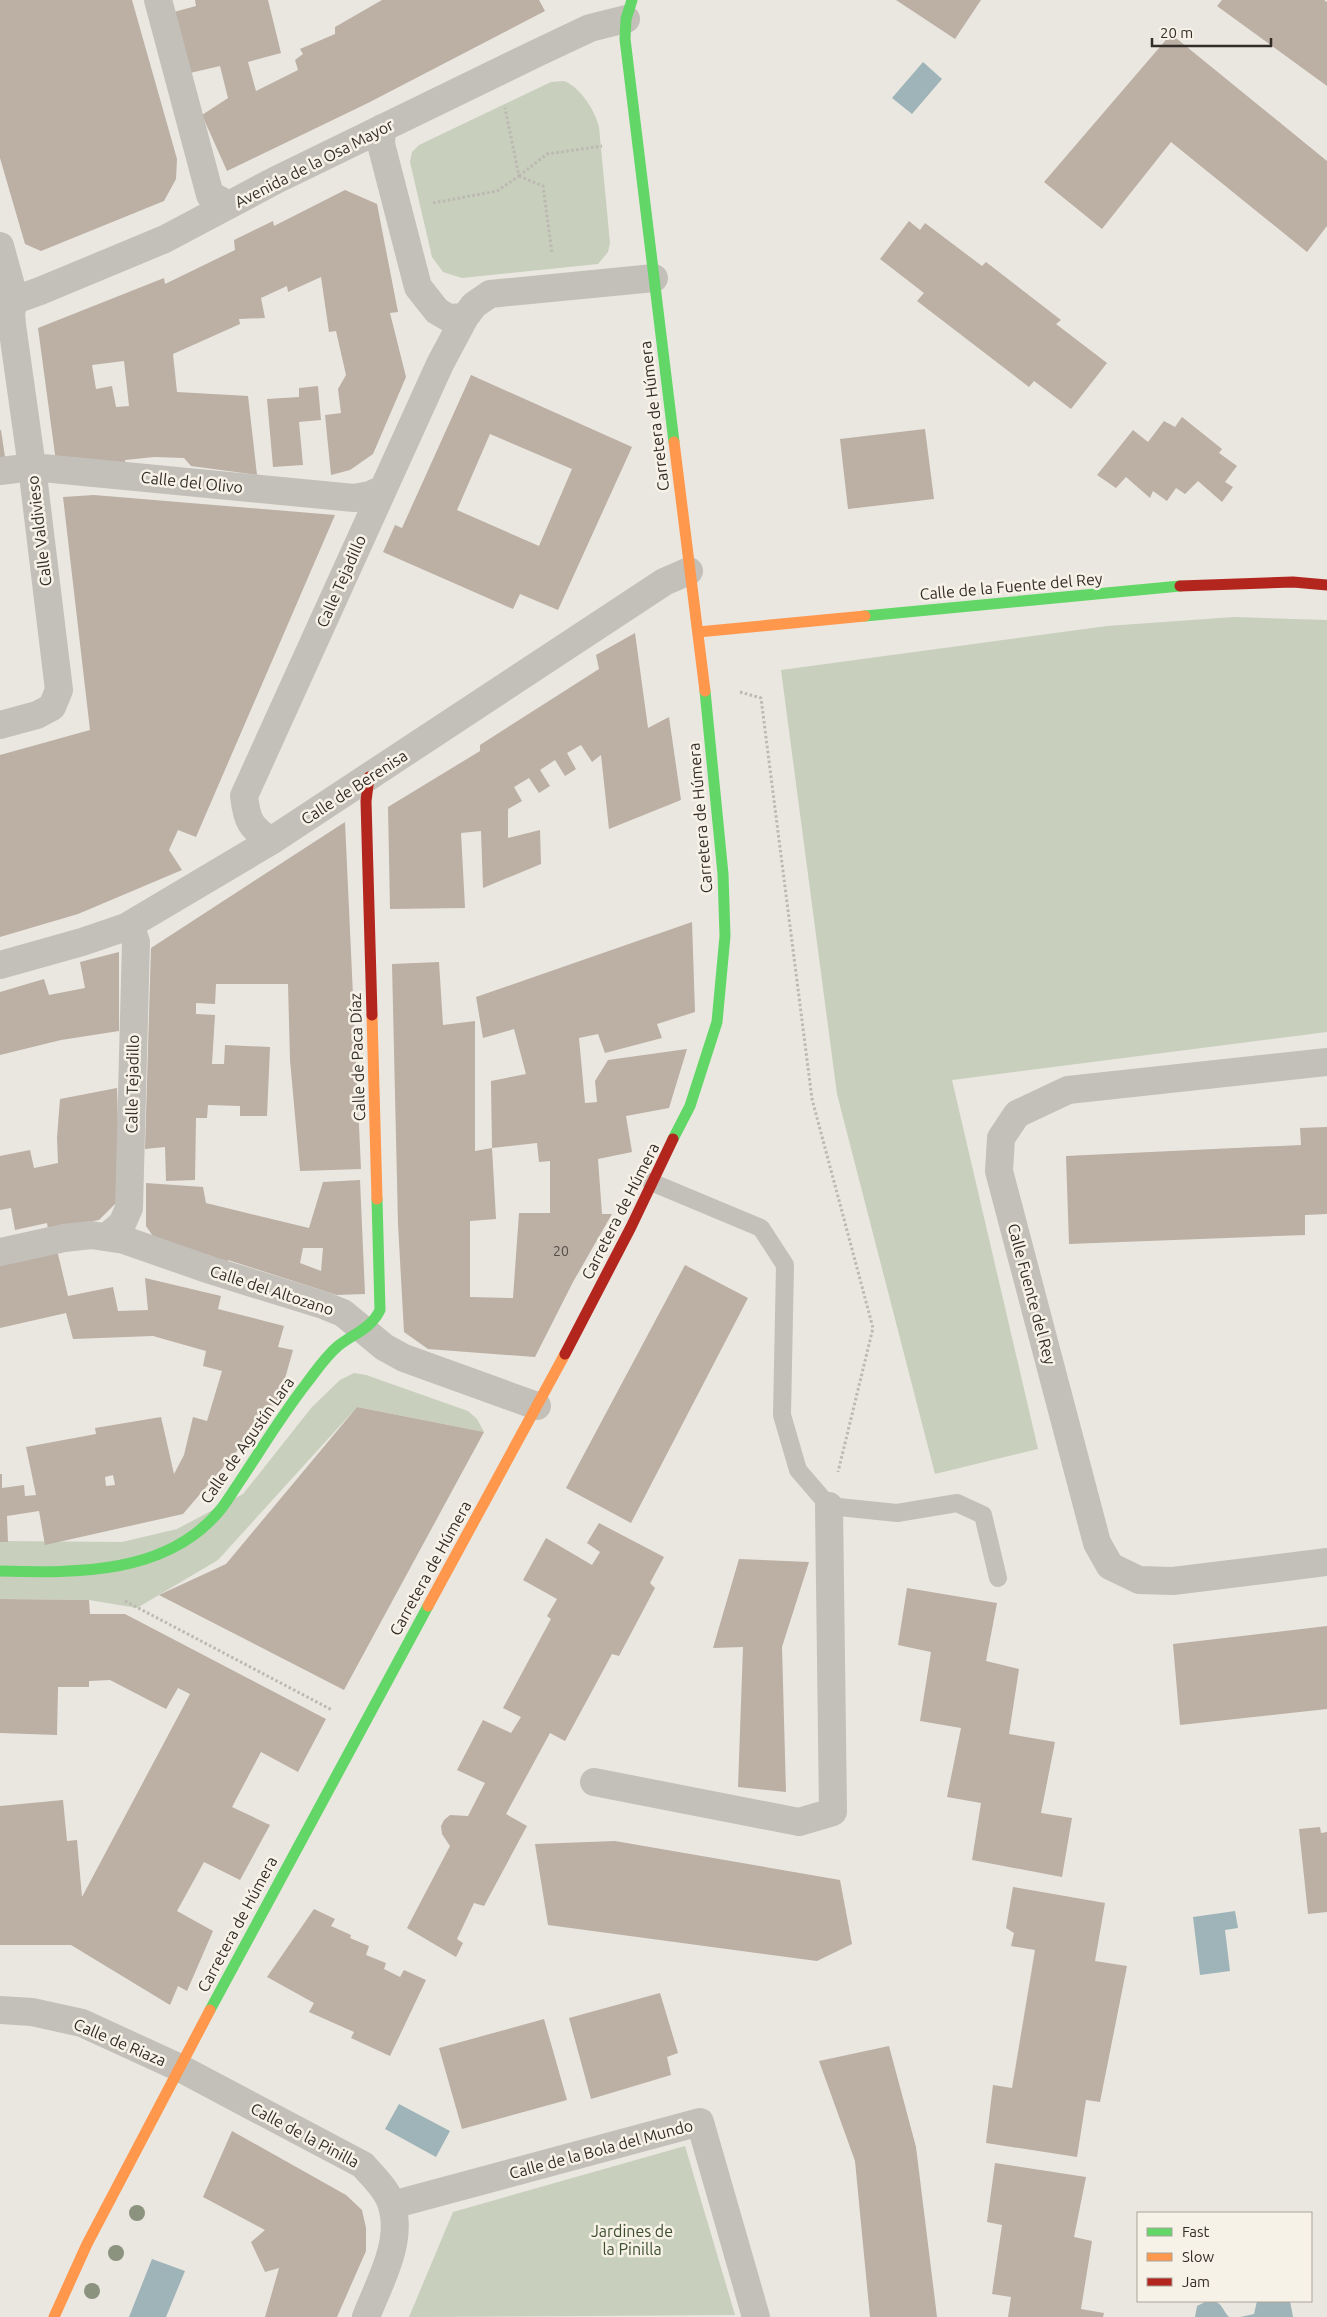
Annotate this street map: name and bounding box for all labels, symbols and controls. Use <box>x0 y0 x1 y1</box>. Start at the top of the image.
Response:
scale bar <box>1152 15 1271 47</box>
text: 20 m <box>1160 24 1193 41</box>
street label: Avenida de la Osa Mayor <box>232 115 396 211</box>
street label: Carretera de Húmera <box>636 340 672 492</box>
street label: Calle del Olivo <box>140 468 244 496</box>
street label: Calle Valdivieso <box>23 475 55 587</box>
street label: Calle Tejadillo <box>313 532 369 630</box>
street label: Calle de la Fuente del Rey <box>919 569 1103 603</box>
street label: Carretera de Húmera <box>684 742 716 894</box>
street label: Calle de Berenisa <box>298 746 410 828</box>
street label: Calle de Paca Díaz <box>346 992 368 1122</box>
street label: Calle Tejadillo <box>122 1034 142 1134</box>
street label: Carretera de Húmera <box>578 1140 662 1282</box>
street label: Calle Fuente del Rey <box>1004 1221 1060 1367</box>
house number: 20 <box>553 1243 569 1259</box>
street label: Calle del Altozano <box>208 1261 336 1319</box>
street label: Calle de Agustín Lara <box>197 1373 297 1507</box>
street label: Carretera de Húmera <box>386 1498 474 1638</box>
street label: Carretera de Húmera <box>194 1853 280 1995</box>
street label: Calle de Riaza <box>71 2014 169 2070</box>
street label: Calle de la Pinilla <box>248 2099 362 2171</box>
street label: Calle de la Bola del Mundo <box>507 2116 695 2182</box>
legend <box>1137 2212 1312 2302</box>
park label: Jardines de la Pinilla <box>591 2222 673 2258</box>
text: Fast <box>1182 2223 1210 2240</box>
text: Slow <box>1182 2248 1215 2265</box>
text: Jam <box>1182 2273 1210 2290</box>

